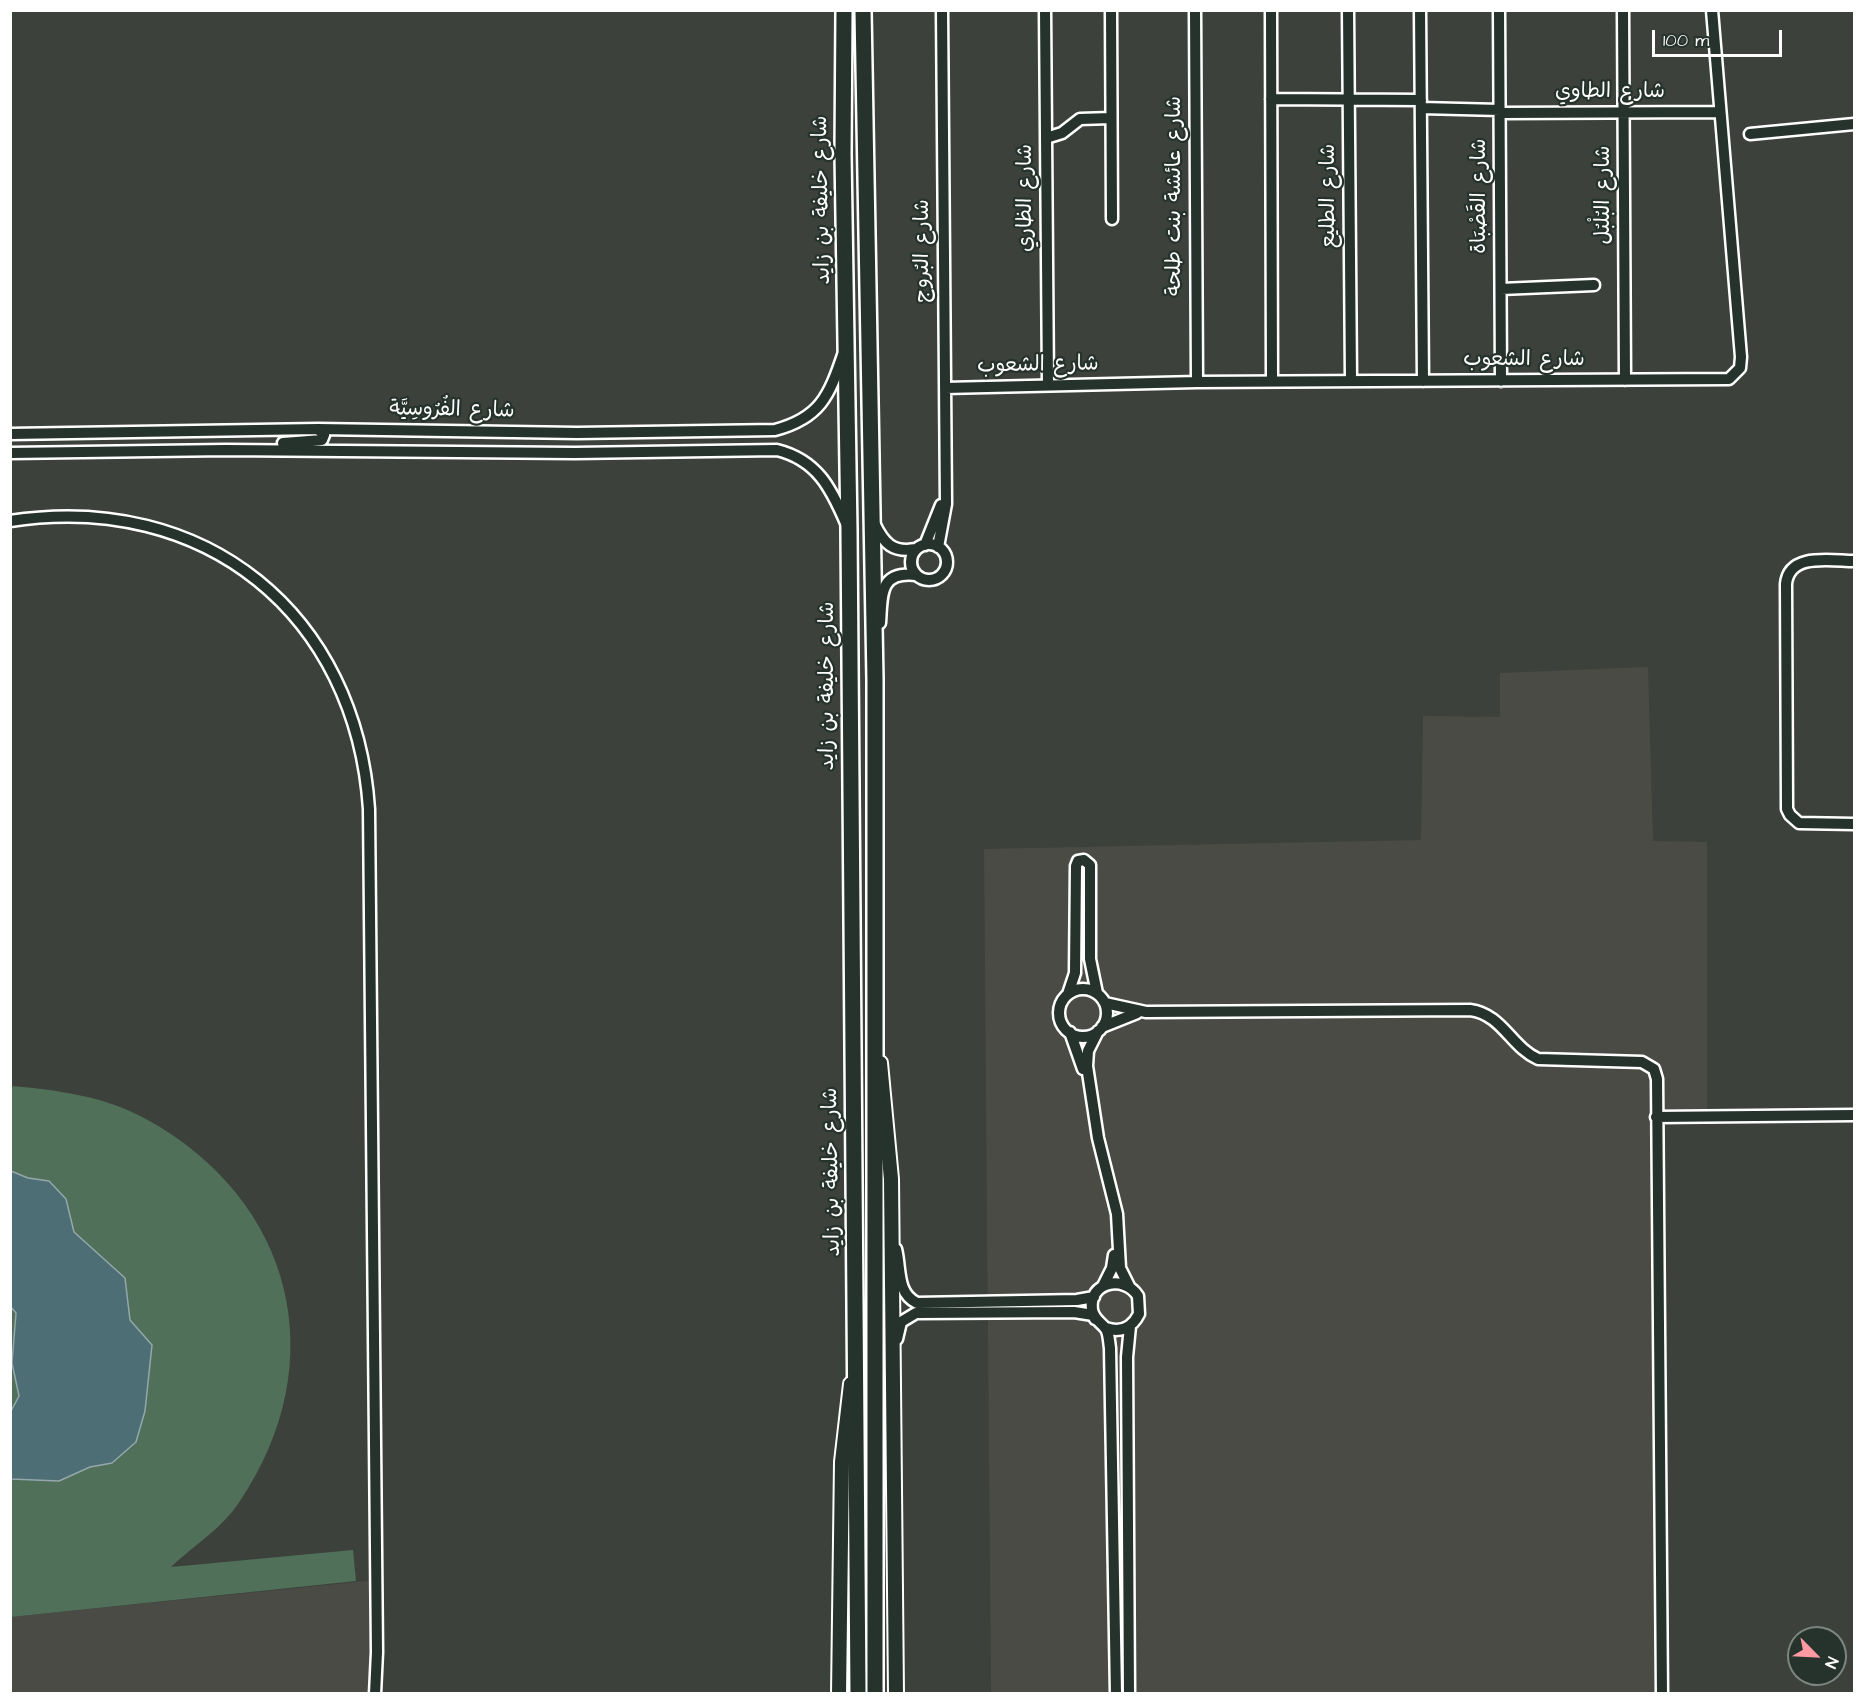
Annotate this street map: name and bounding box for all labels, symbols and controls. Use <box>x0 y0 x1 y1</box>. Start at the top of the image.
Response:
scale bar <box>1655 18 1786 56</box>
text: 100 m <box>1663 28 1709 53</box>
street label: شارع الطاوي <box>1555 80 1665 106</box>
street label: شارع عائشة بنت طلحة <box>1163 96 1189 296</box>
street label: شارع خليفة بن زايد <box>809 115 837 285</box>
street label: شارع القَصْبَاة <box>1468 138 1494 254</box>
street label: شارع الظاري <box>1014 144 1040 252</box>
street label: شارع الطليع <box>1317 144 1343 248</box>
street label: شارع البُلْبُل <box>1592 146 1618 244</box>
street label: شارع البُروج <box>911 199 937 303</box>
street label: شارع الشعوب <box>1463 348 1585 374</box>
street label: شارع الشعوب <box>977 352 1099 380</box>
street label: شارع الفُرُوسِيَّة <box>389 397 515 425</box>
street label: شارع خليفة بن زايد <box>816 601 842 771</box>
street label: شارع خليفة بن زايد <box>819 1087 847 1257</box>
north arrow <box>1787 1626 1847 1686</box>
text: N <box>1820 1653 1844 1672</box>

